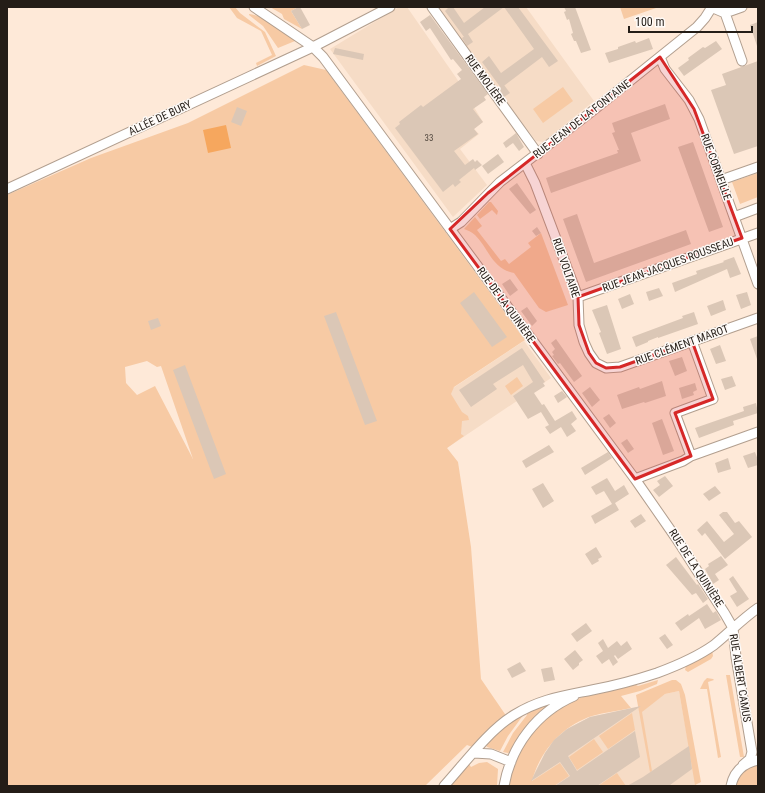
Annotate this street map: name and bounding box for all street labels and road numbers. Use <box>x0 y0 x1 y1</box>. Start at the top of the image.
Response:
street label: RUE MOLIÈRE <box>462 52 508 108</box>
street label: RUE JEAN DE LA FONTAINE <box>531 77 634 161</box>
street label: ALLÉE DE BURY <box>126 98 194 138</box>
street label: RUE CORNEILLE <box>698 132 734 202</box>
street label: RUE JEAN-JACQUES ROUSSEAU <box>601 235 735 295</box>
street label: RUE VOLTAIRE <box>550 236 582 300</box>
street label: RUE DE LA QUINIÈRE <box>474 265 538 346</box>
street label: RUE CLÉMENT MAROT <box>634 322 731 368</box>
street label: RUE DE LA QUINIÈRE <box>666 527 726 610</box>
street label: RUE ALBERT CAMUS <box>727 633 753 723</box>

